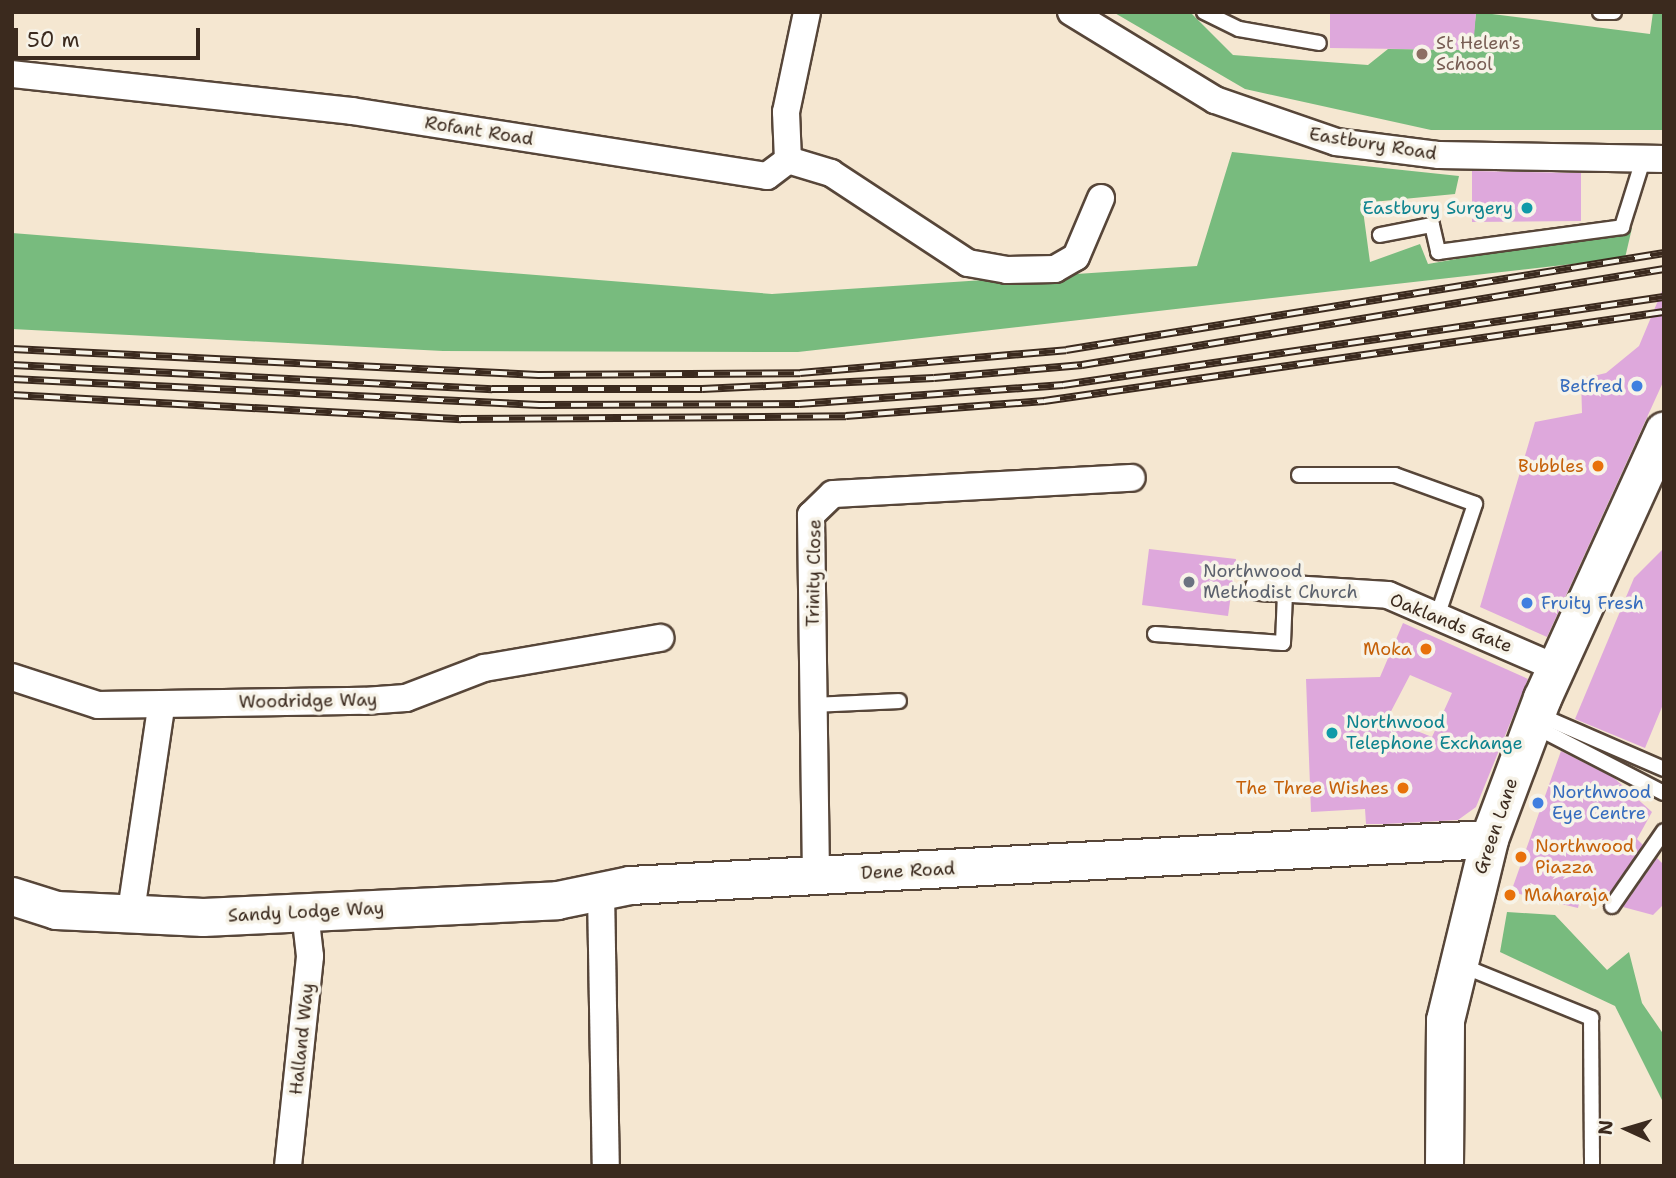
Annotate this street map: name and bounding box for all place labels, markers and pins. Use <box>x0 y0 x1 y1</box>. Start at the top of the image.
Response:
place label: St Helen's School <box>1436 33 1521 76</box>
marker: St Helen's School <box>1414 46 1430 62</box>
place label: Eastbury Surgery <box>1363 197 1513 219</box>
marker: Eastbury Surgery <box>1519 200 1535 216</box>
place label: Betfred <box>1560 375 1623 397</box>
marker: Betfred <box>1629 378 1645 394</box>
place label: Bubbles <box>1518 455 1584 477</box>
marker: Bubbles <box>1590 458 1606 474</box>
place label: Northwood Methodist Church <box>1203 561 1358 604</box>
marker: Northwood Methodist Church <box>1181 574 1197 590</box>
place label: Fruity Fresh <box>1541 592 1644 614</box>
marker: Fruity Fresh <box>1519 595 1535 611</box>
place label: Moka <box>1363 638 1412 660</box>
marker: Moka <box>1418 641 1434 657</box>
place label: Northwood Telephone Exchange <box>1346 712 1523 754</box>
marker: Northwood Telephone Exchange <box>1324 725 1340 741</box>
place label: The Three Wishes <box>1236 777 1389 799</box>
marker: The Three Wishes <box>1395 780 1411 796</box>
place label: Northwood Eye Centre <box>1552 782 1651 824</box>
marker: Northwood Eye Centre <box>1530 795 1546 811</box>
place label: Northwood Piazza <box>1535 836 1634 878</box>
marker: Northwood Piazza <box>1513 849 1529 865</box>
place label: Maharaja <box>1524 884 1609 906</box>
marker: Maharaja <box>1502 887 1518 903</box>

